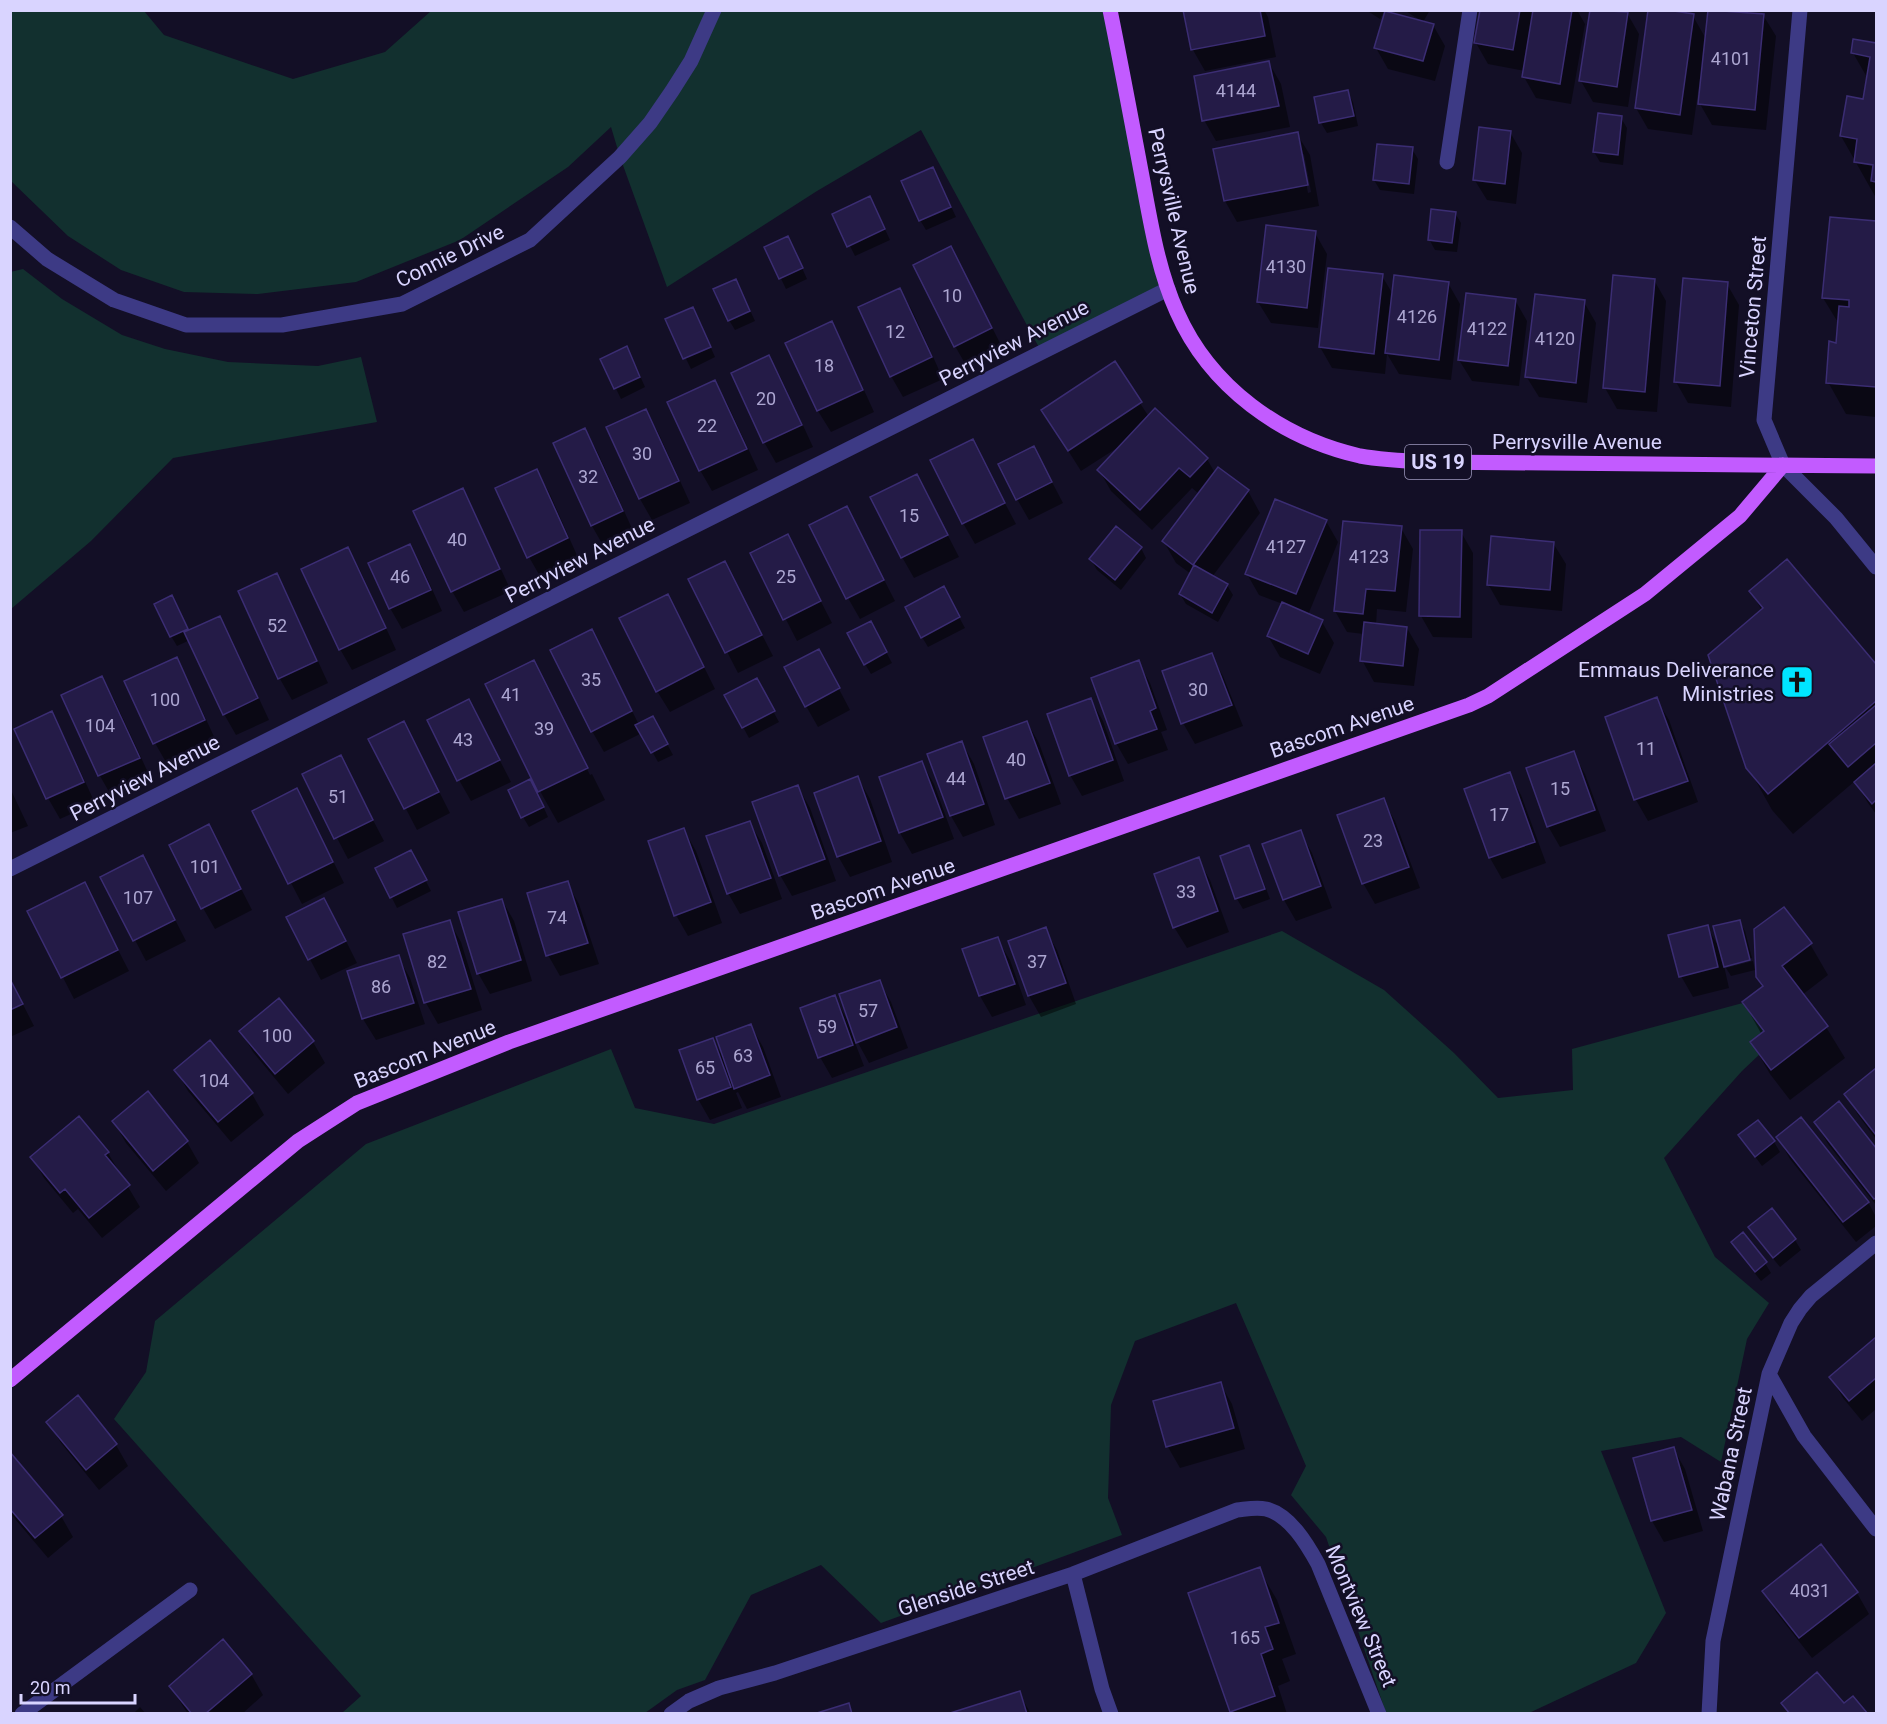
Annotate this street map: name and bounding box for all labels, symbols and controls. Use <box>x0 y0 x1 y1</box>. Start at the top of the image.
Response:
house number: 4101 <box>1711 48 1751 69</box>
house number: 4144 <box>1216 80 1256 101</box>
street label: Perrysville Avenue <box>1143 126 1205 296</box>
street label: Connie Drive <box>392 219 508 293</box>
street label: Vinceton Street <box>1735 235 1771 379</box>
house number: 4130 <box>1266 256 1306 277</box>
house number: 10 <box>942 285 962 306</box>
street label: Perryview Avenue <box>935 295 1093 391</box>
house number: 4126 <box>1397 306 1437 327</box>
house number: 4122 <box>1467 318 1507 339</box>
house number: 12 <box>885 321 905 342</box>
house number: 4120 <box>1535 328 1575 349</box>
house number: 18 <box>814 355 834 376</box>
house number: 20 <box>756 388 776 409</box>
house number: 22 <box>697 415 717 436</box>
street label: Perrysville Avenue <box>1492 430 1662 454</box>
house number: 30 <box>632 443 652 464</box>
road number: US 19 <box>1405 445 1471 479</box>
house number: 32 <box>578 466 598 487</box>
house number: 15 <box>899 505 919 526</box>
street label: Perryview Avenue <box>501 512 659 608</box>
house number: 40 <box>447 529 467 550</box>
house number: 4127 <box>1266 536 1306 557</box>
house number: 4123 <box>1349 546 1389 567</box>
house number: 46 <box>390 566 410 587</box>
house number: 25 <box>776 566 796 587</box>
house number: 52 <box>267 615 287 636</box>
place label: Emmaus Deliverance Ministries <box>1578 658 1774 706</box>
church icon: Emmaus Deliverance Ministries <box>1779 664 1815 700</box>
house number: 35 <box>581 669 601 690</box>
house number: 30 <box>1188 679 1208 700</box>
house number: 41 <box>501 684 521 705</box>
house number: 100 <box>150 689 180 710</box>
street label: Bascom Avenue <box>1267 691 1417 763</box>
house number: 104 <box>85 715 115 736</box>
house number: 39 <box>534 718 554 739</box>
house number: 43 <box>453 729 473 750</box>
street label: Perryview Avenue <box>66 730 224 826</box>
house number: 11 <box>1636 738 1656 759</box>
house number: 40 <box>1006 749 1026 770</box>
house number: 44 <box>946 768 966 789</box>
house number: 15 <box>1550 778 1570 799</box>
house number: 51 <box>328 786 348 807</box>
house number: 17 <box>1489 804 1509 825</box>
house number: 23 <box>1363 830 1383 851</box>
street label: Bascom Avenue <box>808 853 958 925</box>
house number: 101 <box>190 856 220 877</box>
house number: 33 <box>1176 881 1196 902</box>
house number: 107 <box>123 887 153 908</box>
house number: 74 <box>547 907 567 928</box>
house number: 82 <box>427 951 447 972</box>
house number: 37 <box>1027 951 1047 972</box>
house number: 86 <box>371 976 391 997</box>
house number: 57 <box>858 1000 878 1021</box>
street label: Bascom Avenue <box>351 1015 499 1093</box>
house number: 59 <box>817 1016 837 1037</box>
house number: 100 <box>262 1025 292 1046</box>
house number: 63 <box>733 1045 753 1066</box>
house number: 65 <box>695 1057 715 1078</box>
house number: 104 <box>199 1070 229 1091</box>
street label: Wabana Street <box>1705 1385 1757 1523</box>
street label: Montview Street <box>1320 1542 1402 1691</box>
street label: Glenside Street <box>895 1555 1037 1621</box>
house number: 4031 <box>1790 1580 1830 1601</box>
house number: 165 <box>1230 1627 1260 1648</box>
scale bar <box>21 1667 135 1705</box>
text: 20 m <box>30 1677 70 1698</box>

